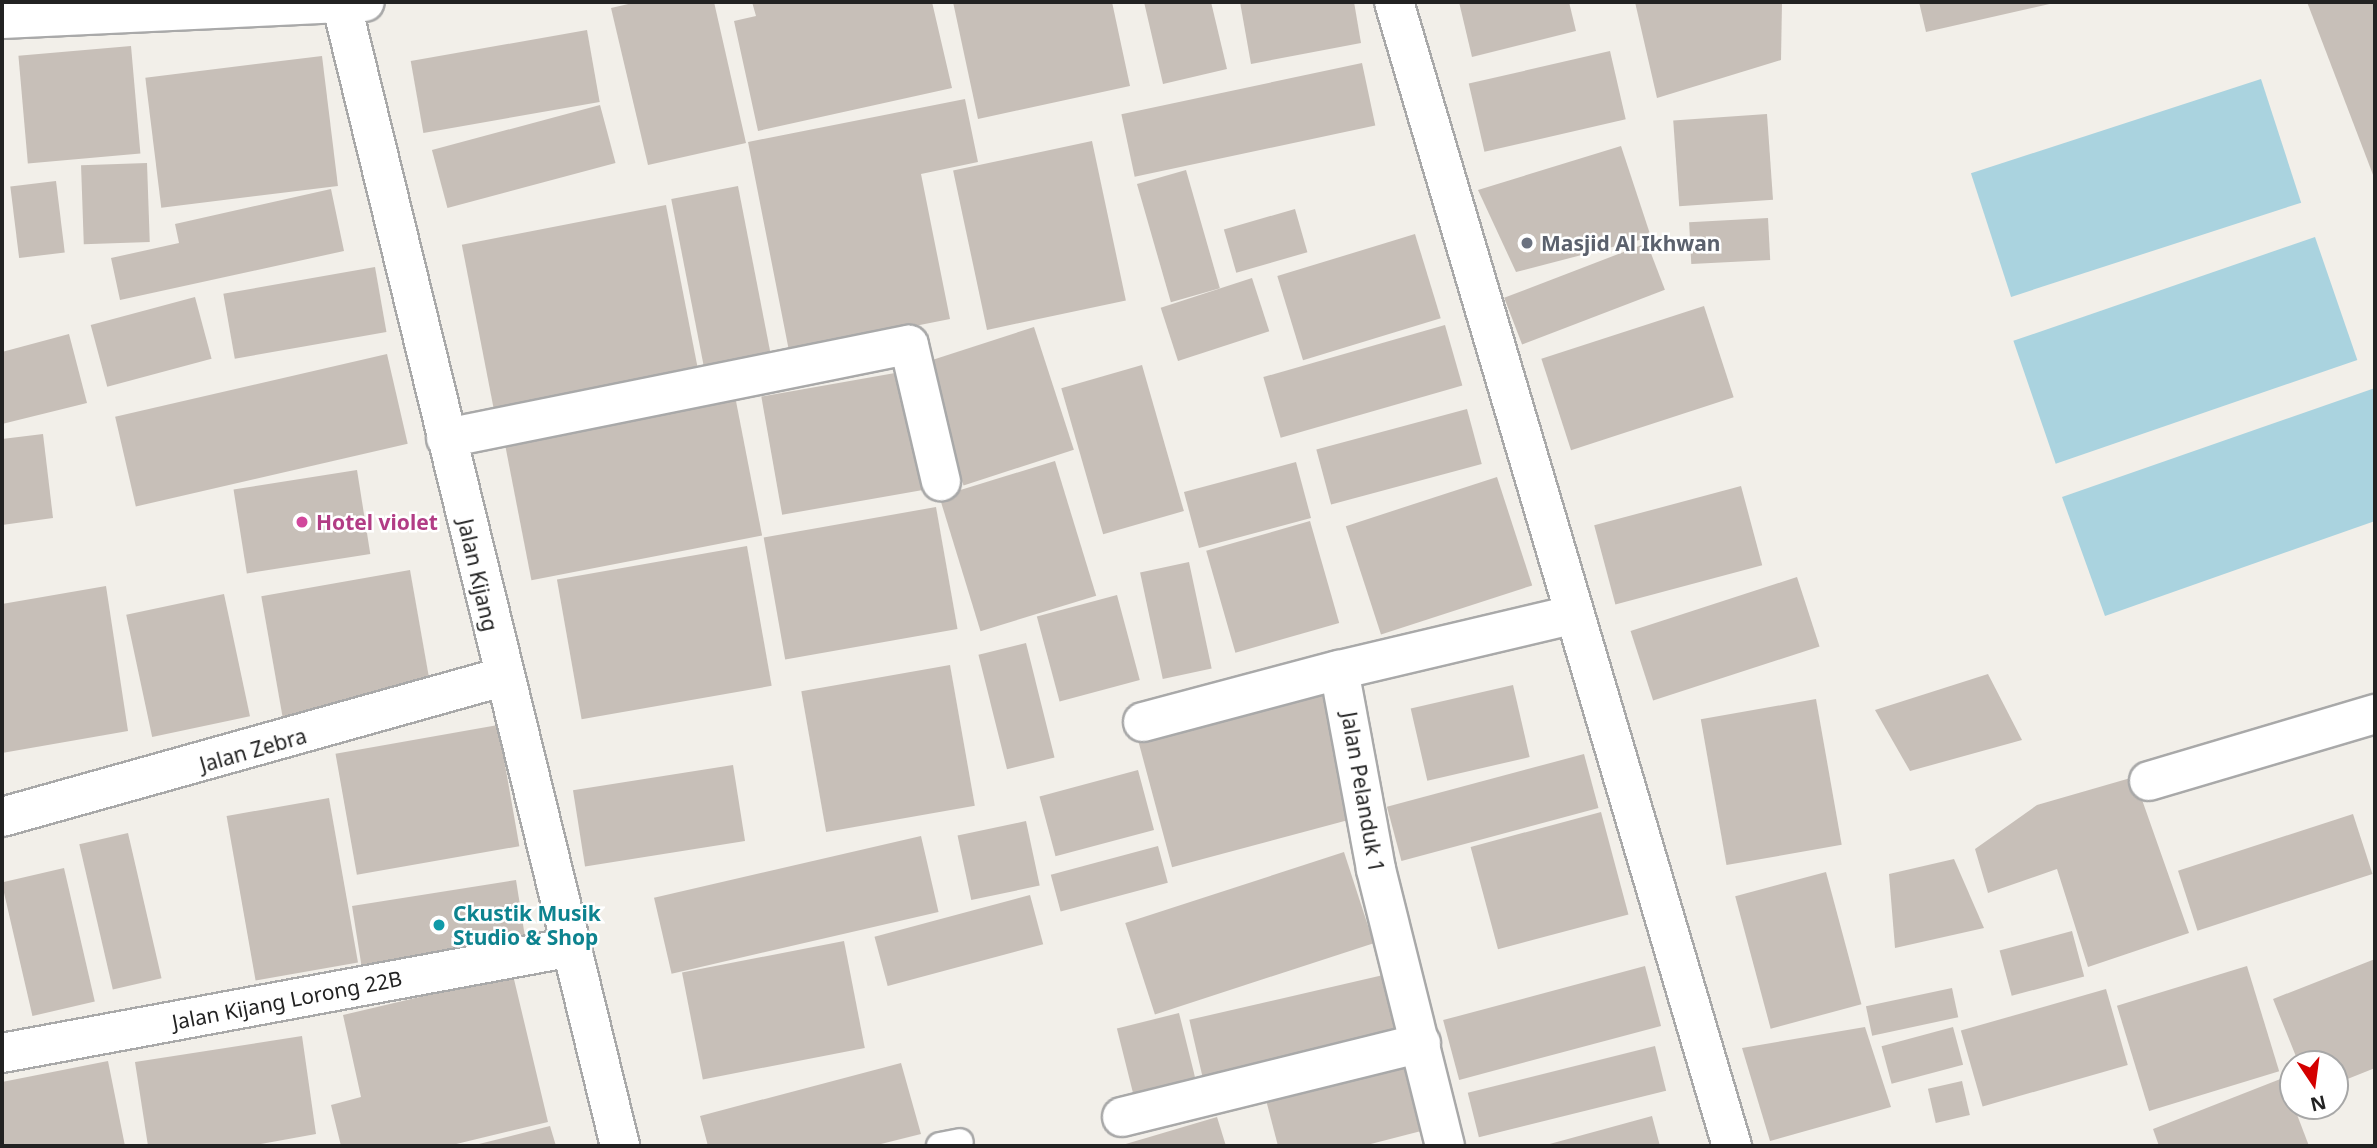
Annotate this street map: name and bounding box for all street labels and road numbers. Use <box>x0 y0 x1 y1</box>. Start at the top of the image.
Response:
street label: Jalan Kijang <box>453 516 503 634</box>
street label: Jalan Pelanduk 1 <box>1336 710 1390 874</box>
street label: Jalan Zebra <box>197 723 309 777</box>
street label: Jalan Kijang Lorong 22B <box>170 965 404 1035</box>

